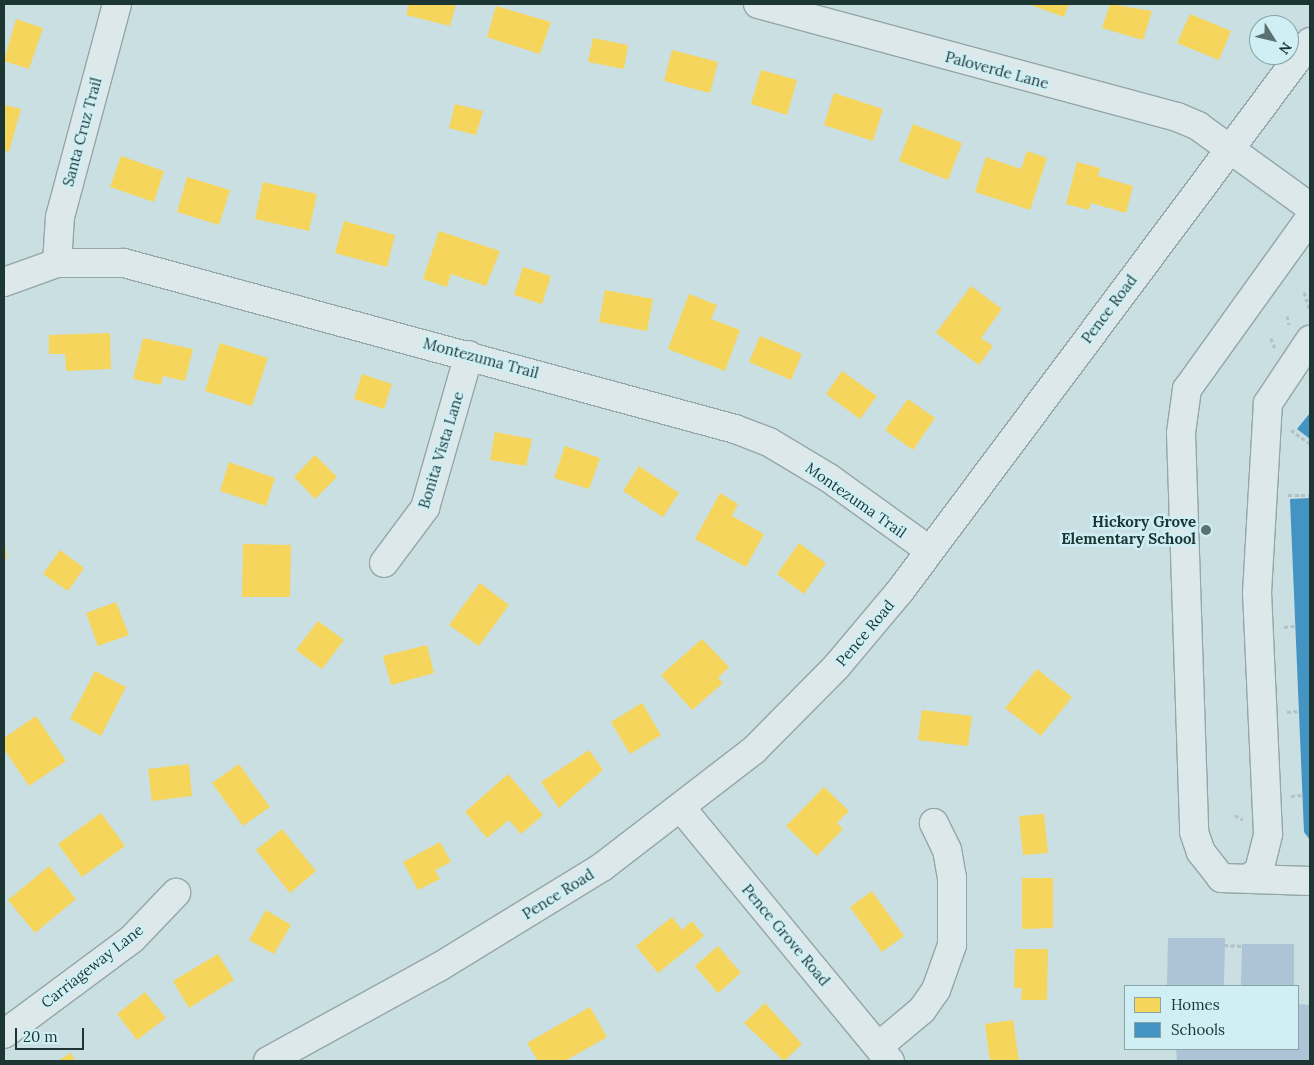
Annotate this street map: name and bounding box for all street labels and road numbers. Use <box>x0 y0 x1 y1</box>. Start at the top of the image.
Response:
street label: Paloverde Lane <box>943 48 1051 92</box>
street label: Santa Cruz Trail <box>59 76 105 188</box>
street label: Pence Road <box>1077 271 1141 347</box>
street label: Montezuma Trail <box>421 334 541 382</box>
street label: Bonita Vista Lane <box>415 389 467 511</box>
street label: Montezuma Trail <box>802 459 910 541</box>
street label: Pence Road <box>832 596 898 670</box>
street label: Pence Road <box>519 865 597 923</box>
street label: Pence Grove Road <box>738 881 834 989</box>
street label: Carriageway Lane <box>37 921 147 1011</box>

